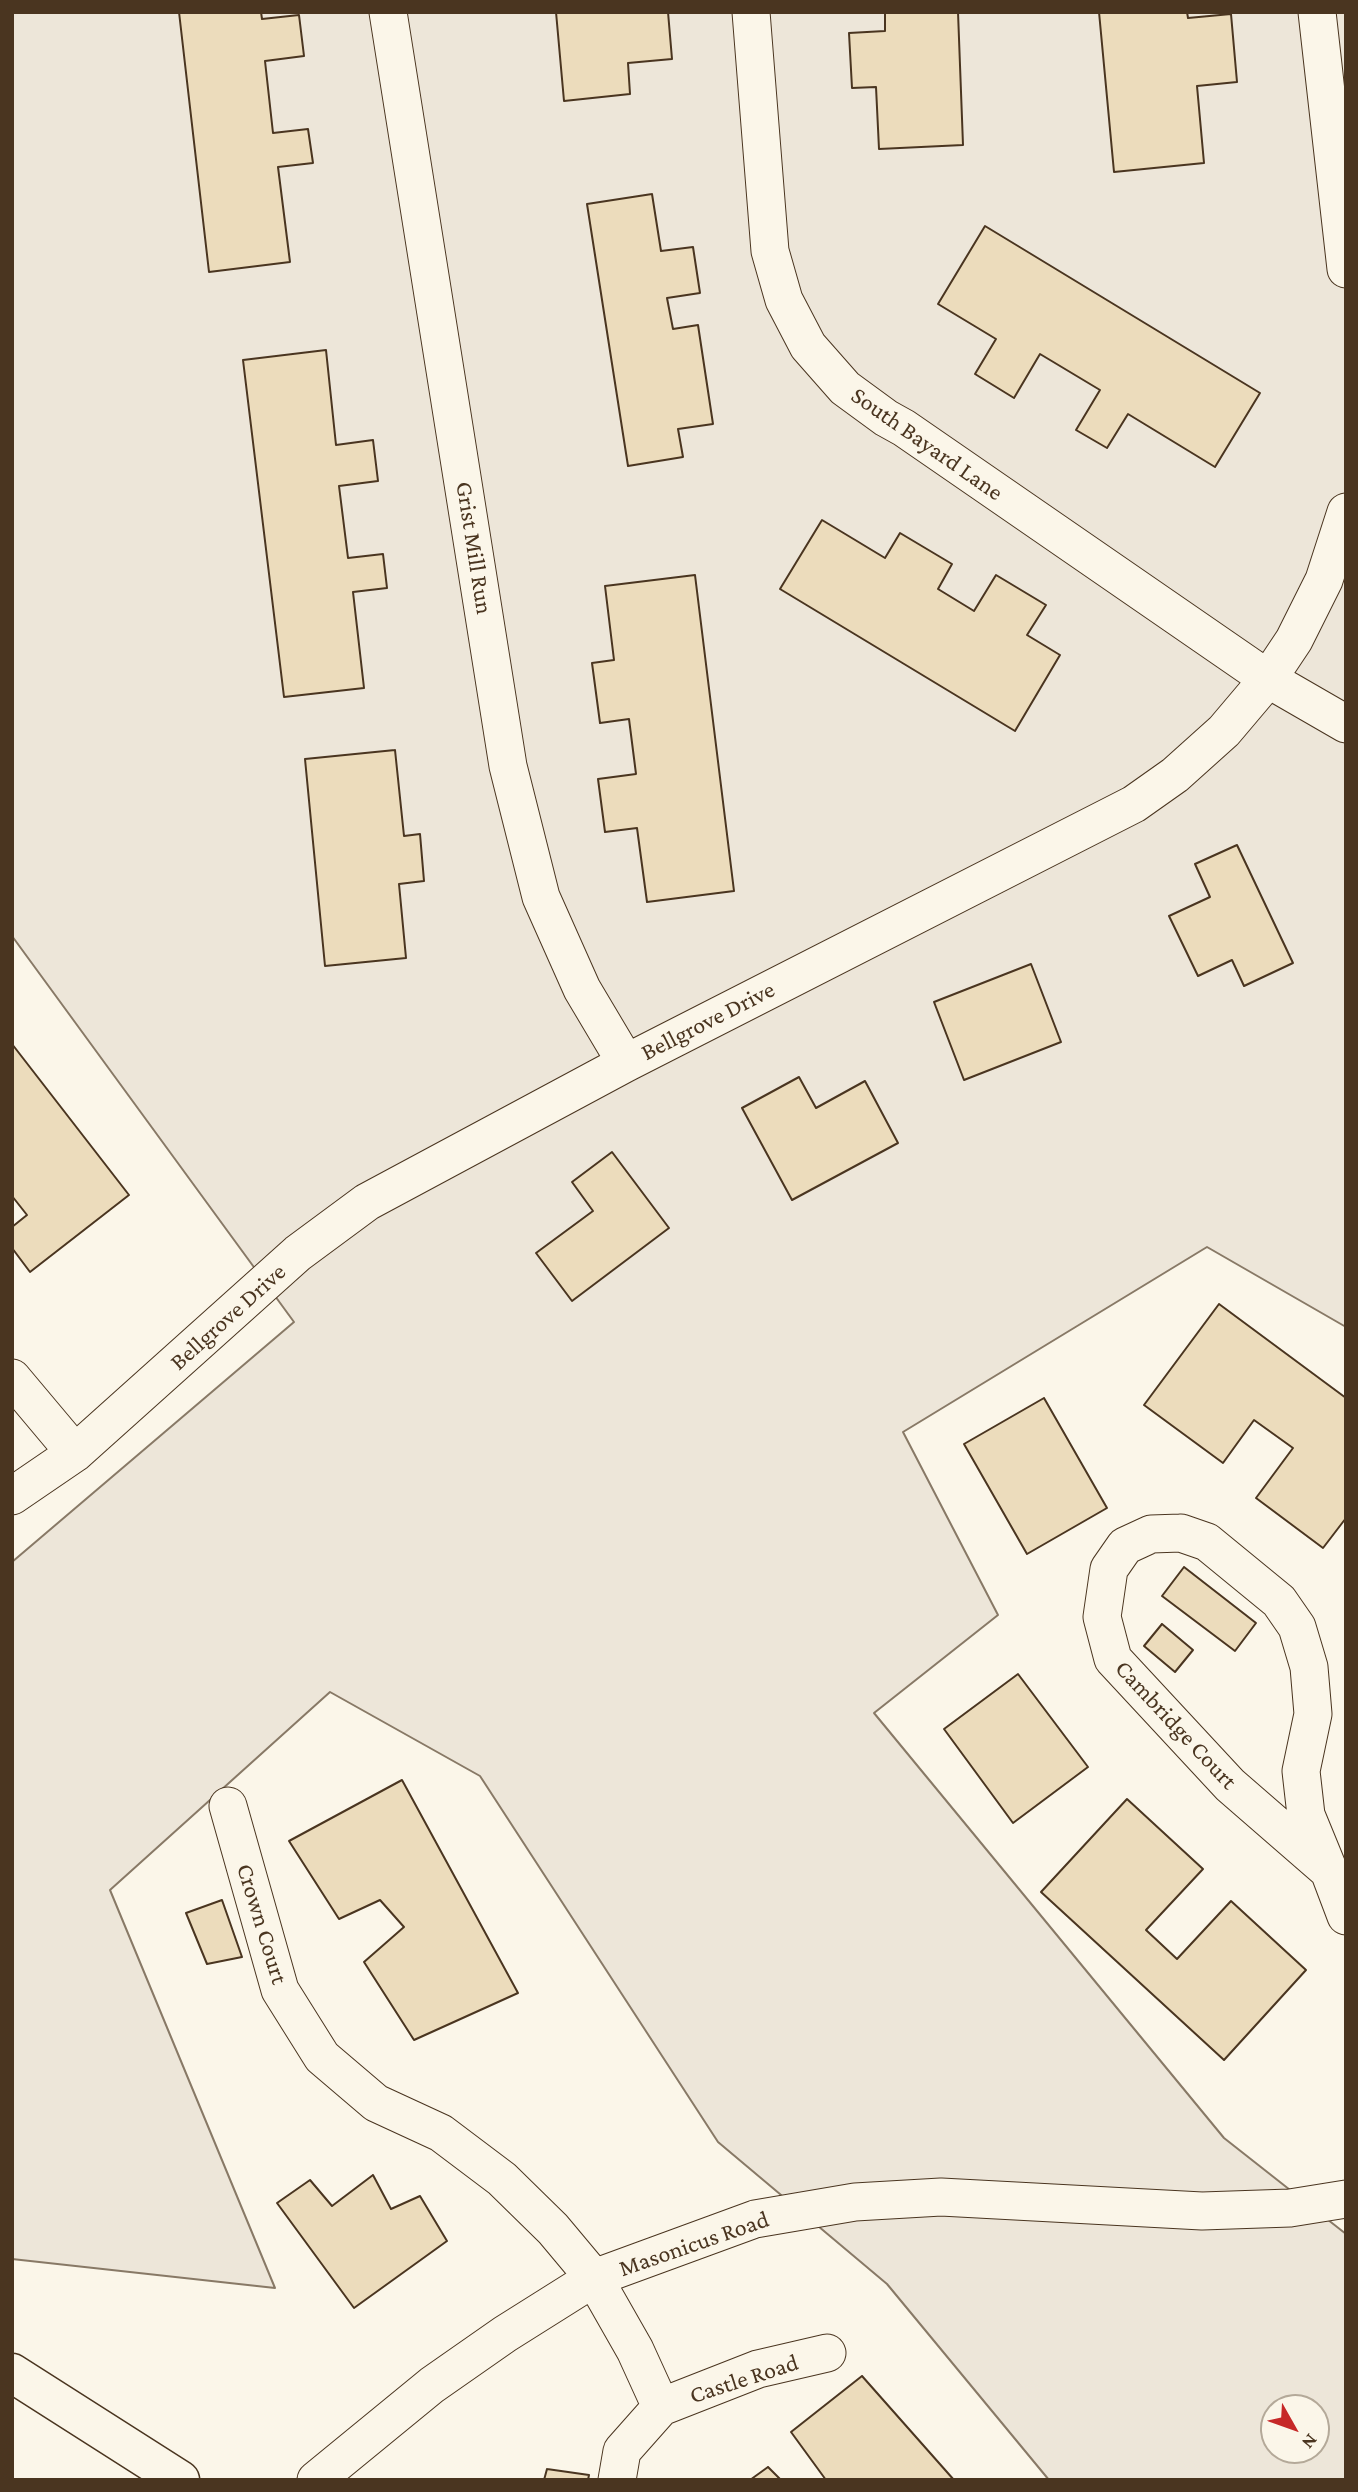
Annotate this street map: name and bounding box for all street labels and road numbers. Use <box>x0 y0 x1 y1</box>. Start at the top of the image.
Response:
street label: South Bayard Lane <box>845 381 1009 507</box>
street label: Grist Mill Run <box>449 480 499 616</box>
street label: Bellgrove Drive <box>636 975 780 1067</box>
street label: Bellgrove Drive <box>164 1258 292 1376</box>
street label: Cambridge Court <box>1109 1655 1243 1795</box>
street label: Crown Court <box>230 1860 294 1988</box>
street label: Masonicus Road <box>615 2205 773 2283</box>
street label: Castle Road <box>686 2348 802 2410</box>

